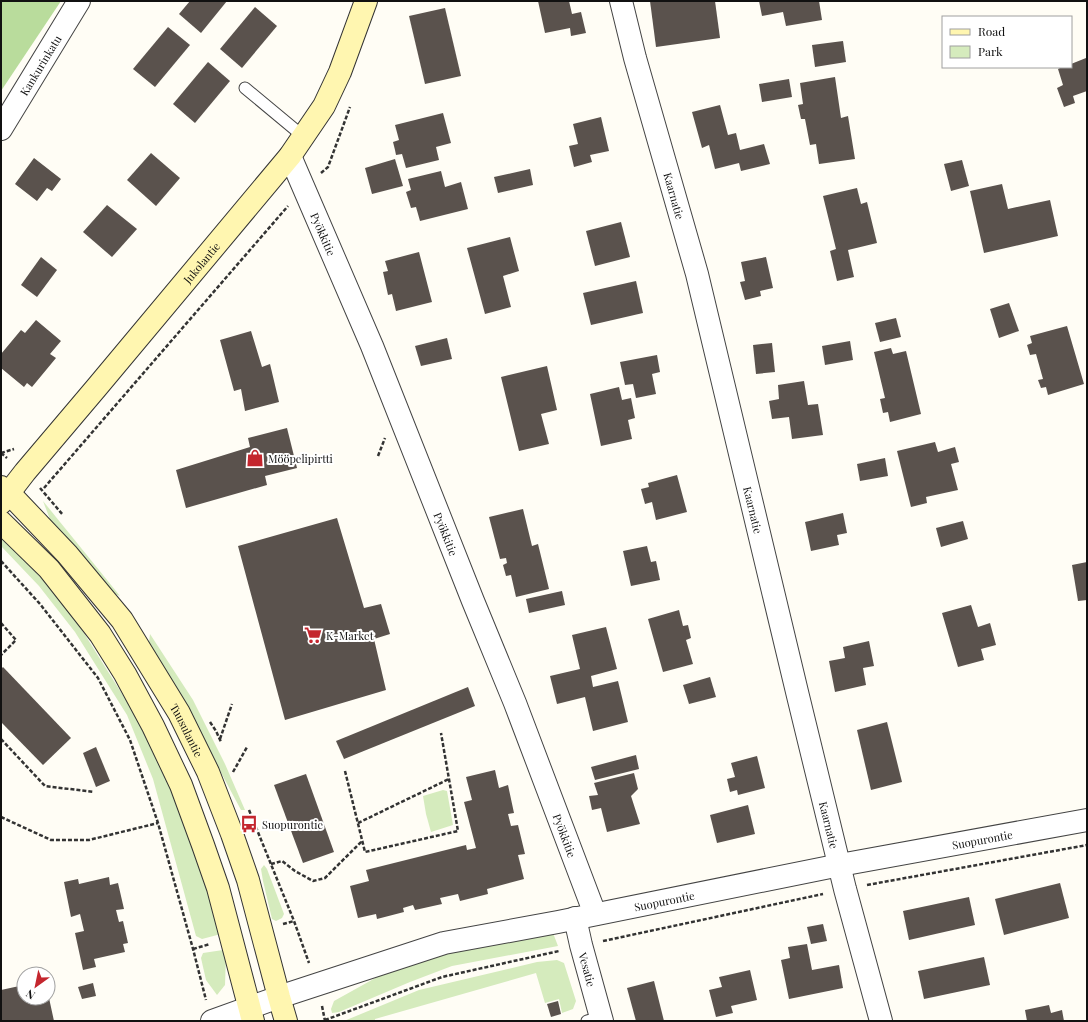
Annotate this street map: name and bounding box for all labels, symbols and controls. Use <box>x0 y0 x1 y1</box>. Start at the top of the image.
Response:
legend <box>942 16 1072 68</box>
text: Road <box>978 23 1005 39</box>
street label: Kankurinkatu <box>16 31 64 98</box>
text: Park <box>978 43 1003 59</box>
street label: Kaarnatie <box>661 171 688 221</box>
street label: Pyökkitie <box>308 210 340 258</box>
street label: Jukolantie <box>179 238 223 287</box>
shop icon: Mööpelipirtti <box>245 448 265 468</box>
place label: Mööpelipirtti <box>268 451 333 466</box>
street label: Kaarnatie <box>741 485 766 535</box>
street label: Pyökkitie <box>431 510 462 558</box>
supermarket icon: K-Market <box>303 625 323 645</box>
place label: K-Market <box>326 628 374 643</box>
street label: Tuusulantie <box>167 700 207 760</box>
street label: Kaarnatie <box>816 800 842 850</box>
street label: Pyökkitie <box>550 811 580 860</box>
bus stop icon: Suopurontie <box>239 814 259 834</box>
place label: Suopurontie <box>262 817 324 832</box>
street label: Suopurontie <box>951 826 1014 852</box>
street label: Suopurontie <box>633 887 696 914</box>
street label: Vesatie <box>576 950 600 989</box>
north arrow <box>16 966 56 1006</box>
text: N <box>23 986 38 1003</box>

